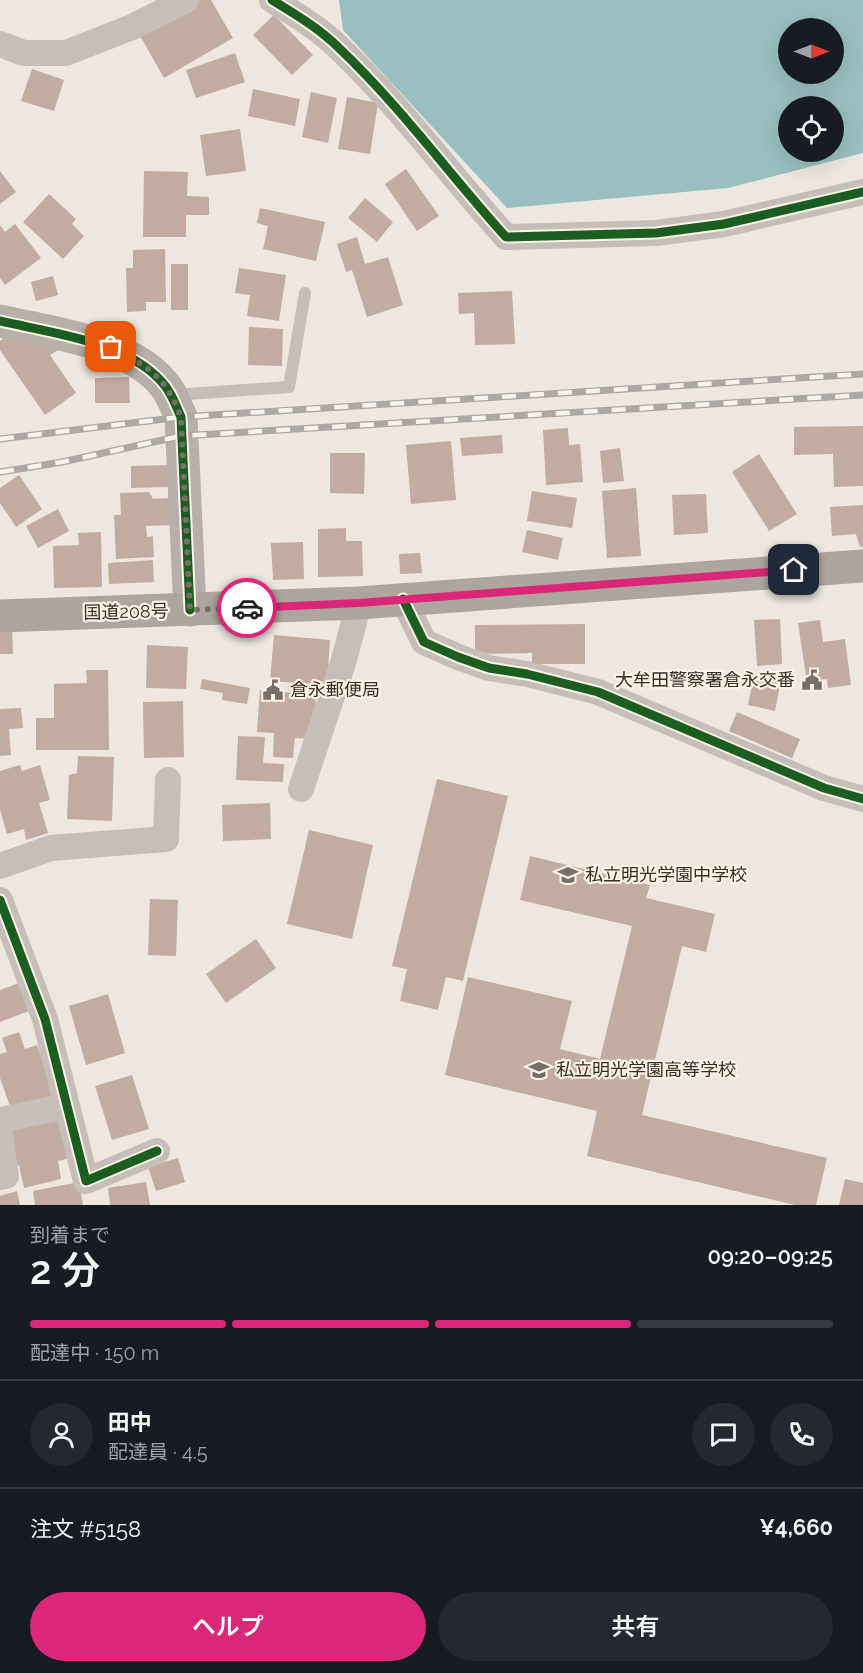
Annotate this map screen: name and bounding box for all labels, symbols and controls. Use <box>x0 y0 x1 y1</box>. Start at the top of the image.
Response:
north arrow <box>778 18 844 84</box>
map controls <box>778 18 844 162</box>
button: locate <box>778 96 844 162</box>
pin <box>85 321 136 372</box>
icon: bag <box>94 330 127 363</box>
pin <box>768 544 819 595</box>
icon: home <box>777 553 810 586</box>
courier <box>217 578 277 638</box>
icon: car <box>231 592 264 625</box>
street label: 国道208号 <box>83 600 169 623</box>
public building icon: 大牟田警察署倉永交番 <box>800 668 824 692</box>
place label: 大牟田警察署倉永交番 <box>615 669 795 690</box>
public building icon: 倉永郵便局 <box>261 678 285 702</box>
place label: 倉永郵便局 <box>290 679 380 700</box>
school or university icon: 私立明光学園中学校 <box>556 863 580 887</box>
place label: 私立明光学園中学校 <box>585 864 747 885</box>
school or university icon: 私立明光学園高等学校 <box>527 1058 551 1082</box>
place label: 私立明光学園高等学校 <box>556 1059 736 1080</box>
text: 到着まで <box>30 1223 110 1247</box>
text: 09:20–09:25 <box>707 1243 833 1269</box>
text: 2 分 <box>30 1247 100 1293</box>
text: 配達中 · 150 m <box>30 1341 159 1365</box>
button: person <box>30 1403 93 1466</box>
button: chat <box>692 1403 755 1466</box>
button: phone <box>770 1403 833 1466</box>
text: 田中 <box>108 1409 152 1435</box>
text: 配達員 · 4.5 <box>108 1440 208 1464</box>
text: ¥4,660 <box>759 1514 833 1540</box>
text: 注文 #5158 <box>30 1516 141 1542</box>
button: ヘルプ <box>30 1592 426 1661</box>
button: 共有 <box>438 1592 833 1661</box>

